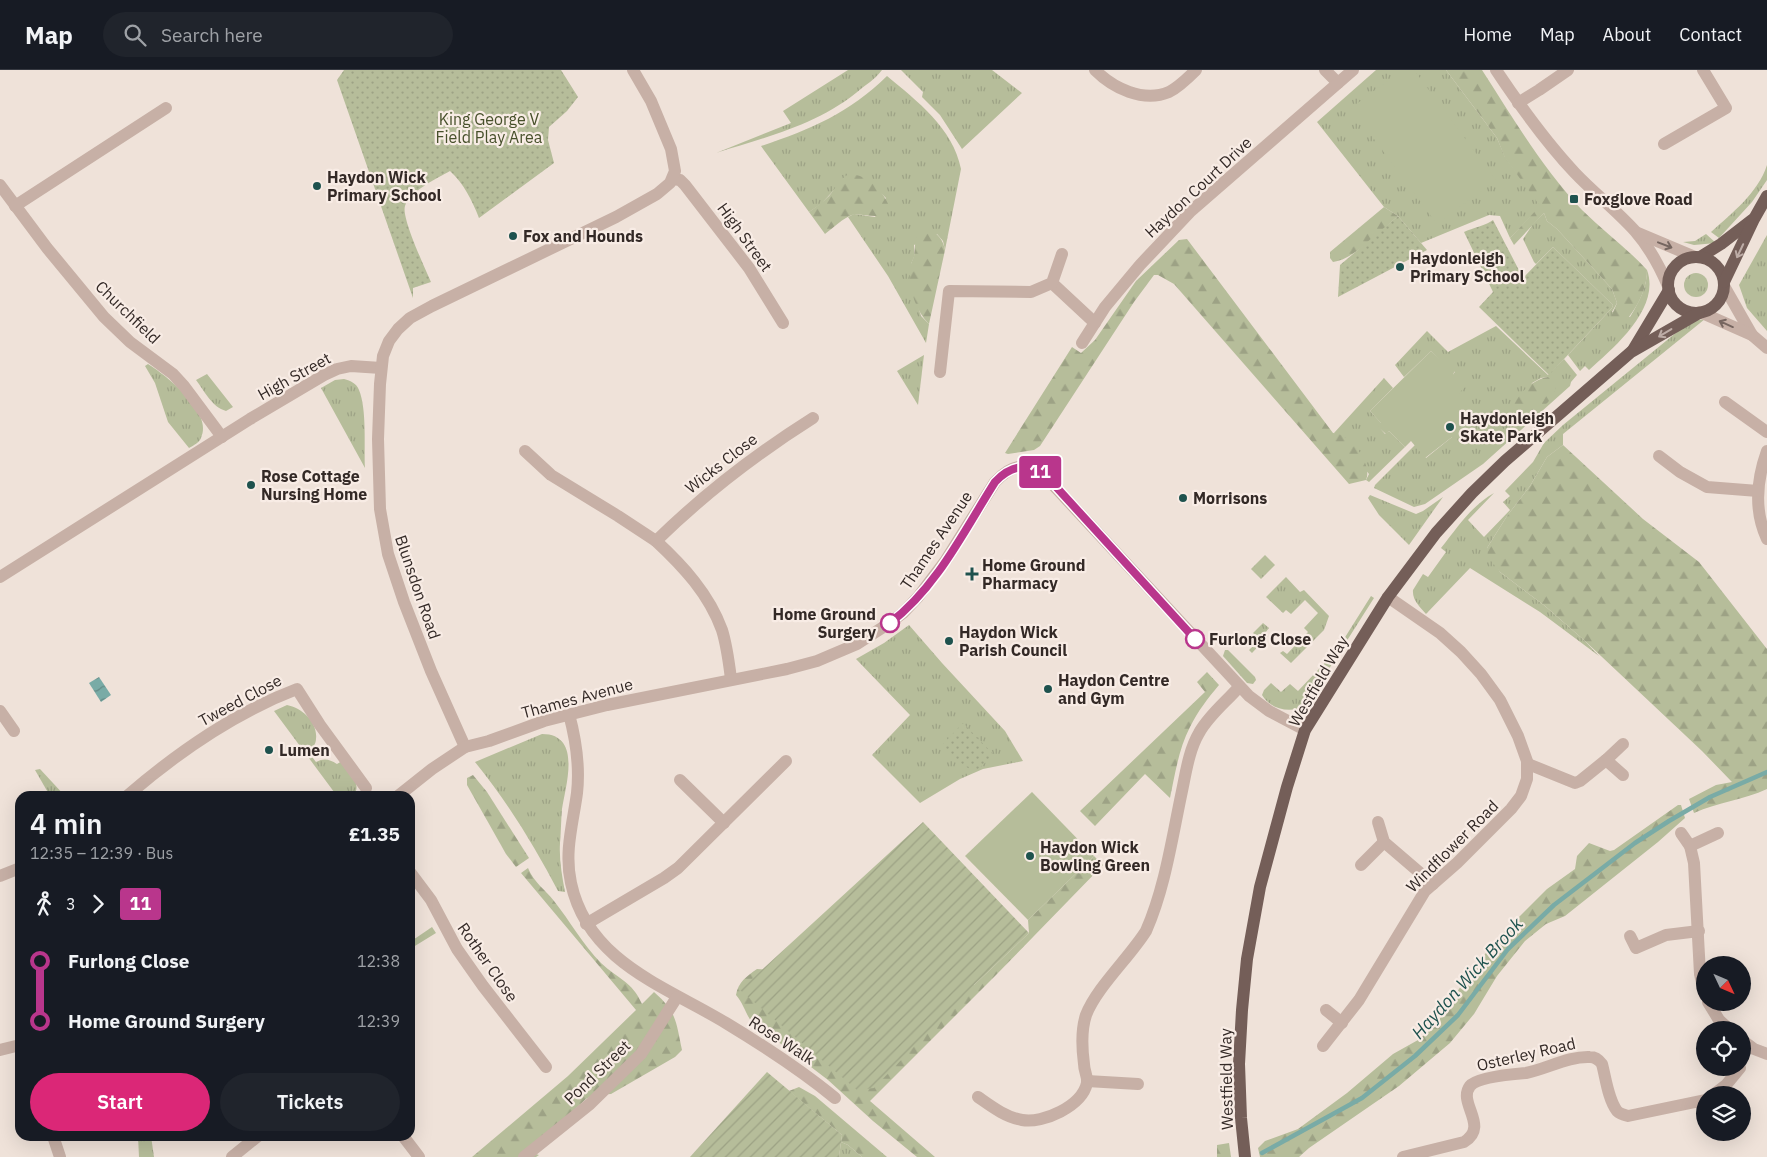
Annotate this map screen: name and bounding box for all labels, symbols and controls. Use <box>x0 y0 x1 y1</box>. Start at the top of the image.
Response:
search box <box>103 12 453 57</box>
text: Map <box>25 19 73 51</box>
icon: search <box>121 21 149 49</box>
text: Search here <box>161 23 263 47</box>
text: Home <box>1464 23 1512 46</box>
text: Map <box>1540 23 1575 46</box>
text: About <box>1603 23 1651 46</box>
text: Contact <box>1679 23 1742 46</box>
park label: King George V Field Play Area <box>436 109 543 147</box>
street label: Haydon Court Drive <box>1140 132 1256 242</box>
place label: Haydon Wick Primary School <box>327 167 442 205</box>
marker: Haydon Wick Primary School <box>311 180 323 192</box>
place label: Foxglove Road <box>1584 189 1693 209</box>
marker: Foxglove Road <box>1568 193 1580 205</box>
street label: High Street <box>713 199 777 275</box>
place label: Fox and Hounds <box>523 226 643 246</box>
marker: Fox and Hounds <box>507 230 519 242</box>
one-way arrow <box>1657 241 1673 250</box>
one-way arrow <box>1734 243 1744 258</box>
place label: Haydonleigh Primary School <box>1410 248 1525 286</box>
marker: Haydonleigh Primary School <box>1394 261 1406 273</box>
street label: Churchfield <box>91 276 165 348</box>
one-way arrow <box>1719 318 1734 328</box>
one-way arrow <box>1658 328 1672 338</box>
street label: High Street <box>254 348 334 404</box>
place label: Haydonleigh Skate Park <box>1460 408 1554 446</box>
marker: Haydonleigh Skate Park <box>1444 421 1456 433</box>
street label: Wicks Close <box>681 429 761 497</box>
line badge: 11 <box>1018 456 1062 488</box>
text: 11 <box>1029 460 1051 483</box>
place label: Rose Cottage Nursing Home <box>261 466 367 504</box>
marker: Rose Cottage Nursing Home <box>245 479 257 491</box>
street label: Thames Avenue <box>896 487 976 593</box>
place label: Morrisons <box>1193 488 1267 508</box>
marker: Morrisons <box>1177 492 1189 504</box>
street label: Blunsdon Road <box>391 532 445 642</box>
place label: Home Ground Pharmacy <box>982 555 1085 593</box>
marker: Home Ground Pharmacy <box>966 568 978 580</box>
place label: Home Ground Surgery <box>773 604 876 642</box>
marker: Home Ground Surgery <box>880 613 900 633</box>
place label: Haydon Wick Parish Council <box>959 622 1067 660</box>
marker: Furlong Close <box>1185 629 1205 649</box>
place label: Furlong Close <box>1209 629 1311 649</box>
street label: Westfield Way <box>1284 632 1352 730</box>
marker: Haydon Wick Parish Council <box>943 635 955 647</box>
street label: Tweed Close <box>195 670 285 730</box>
place label: Haydon Centre and Gym <box>1058 670 1169 708</box>
street label: Thames Avenue <box>519 673 635 722</box>
marker: Haydon Centre and Gym <box>1042 683 1054 695</box>
place label: Lumen <box>279 740 330 760</box>
marker: Lumen <box>263 744 275 756</box>
street label: Windflower Road <box>1402 796 1502 896</box>
text: 4 min <box>30 805 102 842</box>
text: £1.35 <box>349 822 400 846</box>
place label: Haydon Wick Bowling Green <box>1040 837 1150 875</box>
text: 12:35 – 12:39 · Bus <box>30 843 173 863</box>
marker: Haydon Wick Bowling Green <box>1024 850 1036 862</box>
icon: walk <box>30 890 58 918</box>
icon: forward <box>84 890 112 918</box>
text: 11 <box>130 892 151 915</box>
text: 3 <box>66 894 76 914</box>
water label: Haydon Wick Brook <box>1406 912 1528 1044</box>
street label: Rother Close <box>453 919 523 1006</box>
text: Furlong Close <box>68 949 190 973</box>
text: 12:38 <box>357 951 400 971</box>
north arrow <box>1696 956 1751 1011</box>
map controls <box>1696 956 1751 1141</box>
text: Home Ground Surgery <box>68 1009 265 1033</box>
text: 12:39 <box>357 1011 400 1031</box>
street label: Rose Walk <box>745 1011 819 1069</box>
button: locate <box>1696 1021 1751 1076</box>
street label: Westfield Way <box>1215 1028 1237 1130</box>
street label: Osterley Road <box>1475 1033 1577 1075</box>
street label: Pond Street <box>560 1036 634 1108</box>
button: Start <box>30 1073 210 1131</box>
button: Tickets <box>220 1073 400 1131</box>
button: layers <box>1696 1086 1751 1141</box>

